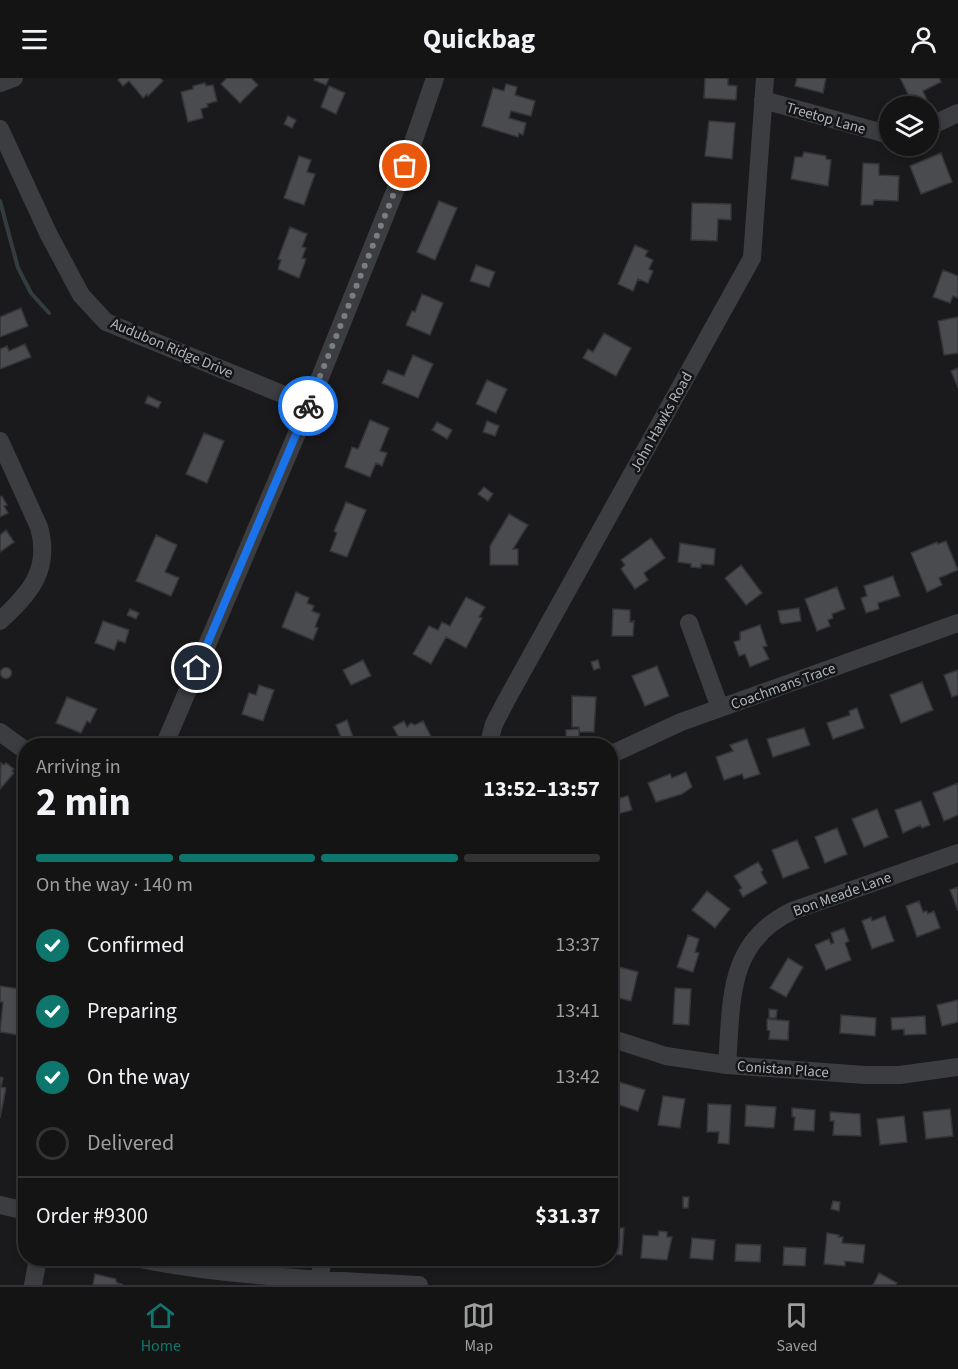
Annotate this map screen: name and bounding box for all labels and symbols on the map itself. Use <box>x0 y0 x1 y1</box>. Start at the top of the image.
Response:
street label: Treetop Lane <box>784 97 868 140</box>
pin <box>379 140 430 191</box>
street label: Audubon Ridge Drive <box>107 313 236 384</box>
street label: John Hawks Road <box>625 368 698 476</box>
courier <box>278 376 338 436</box>
pin <box>171 642 222 693</box>
street label: Coachmans Trace <box>728 658 839 715</box>
street label: Bon Meade Lane <box>790 867 894 922</box>
street label: Conistan Place <box>736 1056 830 1083</box>

